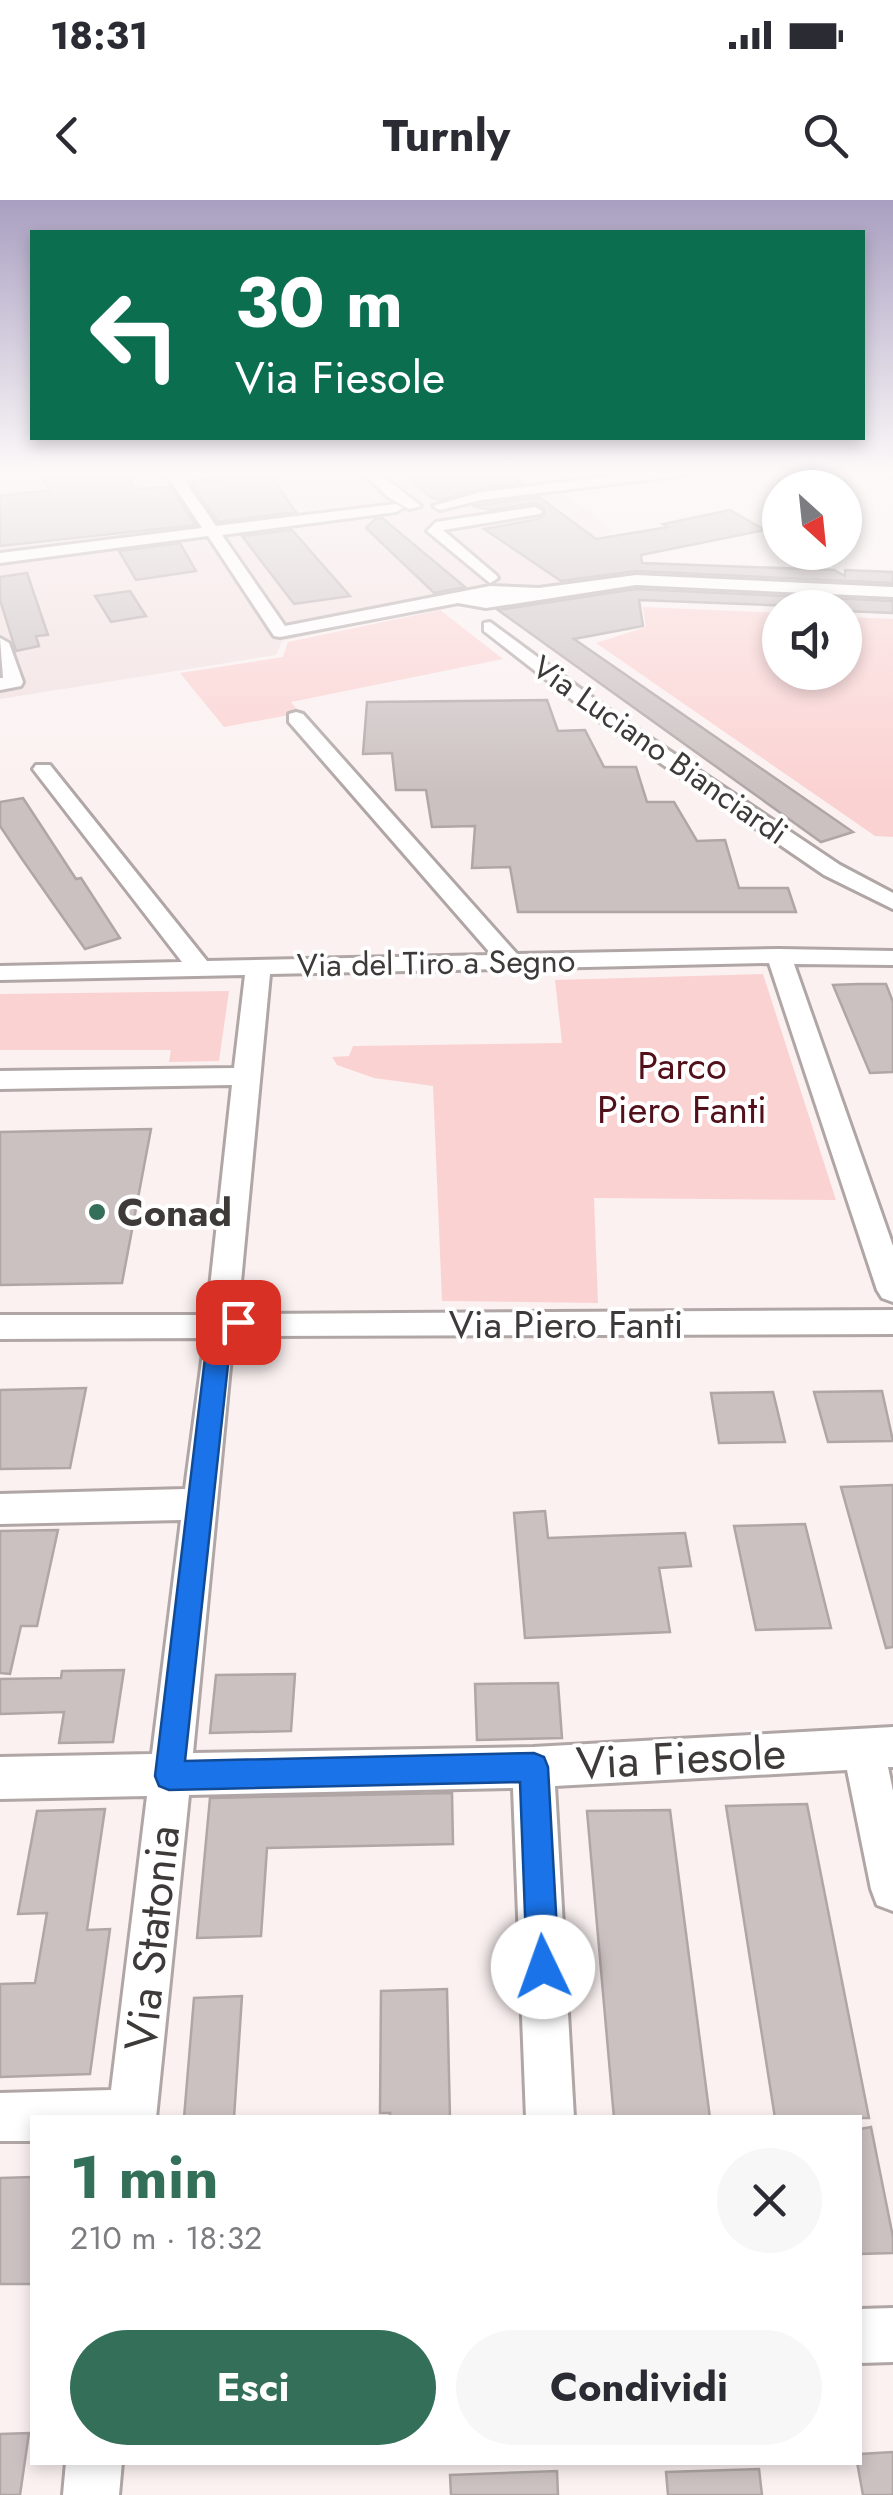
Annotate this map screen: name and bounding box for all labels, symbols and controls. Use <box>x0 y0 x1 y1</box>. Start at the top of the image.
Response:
text: 18:31 <box>50 8 148 63</box>
text: Turnly <box>383 103 510 168</box>
icon: back <box>40 108 95 163</box>
icon: search <box>798 108 853 163</box>
text: 30 m <box>235 252 403 353</box>
icon: left <box>70 270 200 400</box>
text: Via Fiesole <box>235 345 445 410</box>
north arrow <box>762 470 862 570</box>
map controls <box>762 470 862 690</box>
button: sound <box>762 590 862 690</box>
street label: Via Luciano Bianciardi <box>523 644 797 856</box>
street label: Via del Tiro a Segno <box>296 938 576 988</box>
park label: Parco Piero Fanti <box>597 1038 767 1137</box>
place label: Conad <box>117 1185 232 1240</box>
marker: Conad <box>86 1201 108 1223</box>
pin <box>196 1280 281 1365</box>
icon: arrive <box>211 1295 266 1350</box>
street label: Via Piero Fanti <box>449 1297 683 1352</box>
street label: Via Fiesole <box>574 1720 788 1796</box>
street label: Via Statonia <box>108 1822 196 2054</box>
position arrow <box>491 1915 595 2019</box>
text: 1 min <box>70 2134 219 2221</box>
button: close <box>717 2148 822 2253</box>
text: 210 m · 18:32 <box>70 2215 262 2261</box>
button: Esci <box>70 2330 436 2445</box>
button: Condividi <box>456 2330 822 2445</box>

